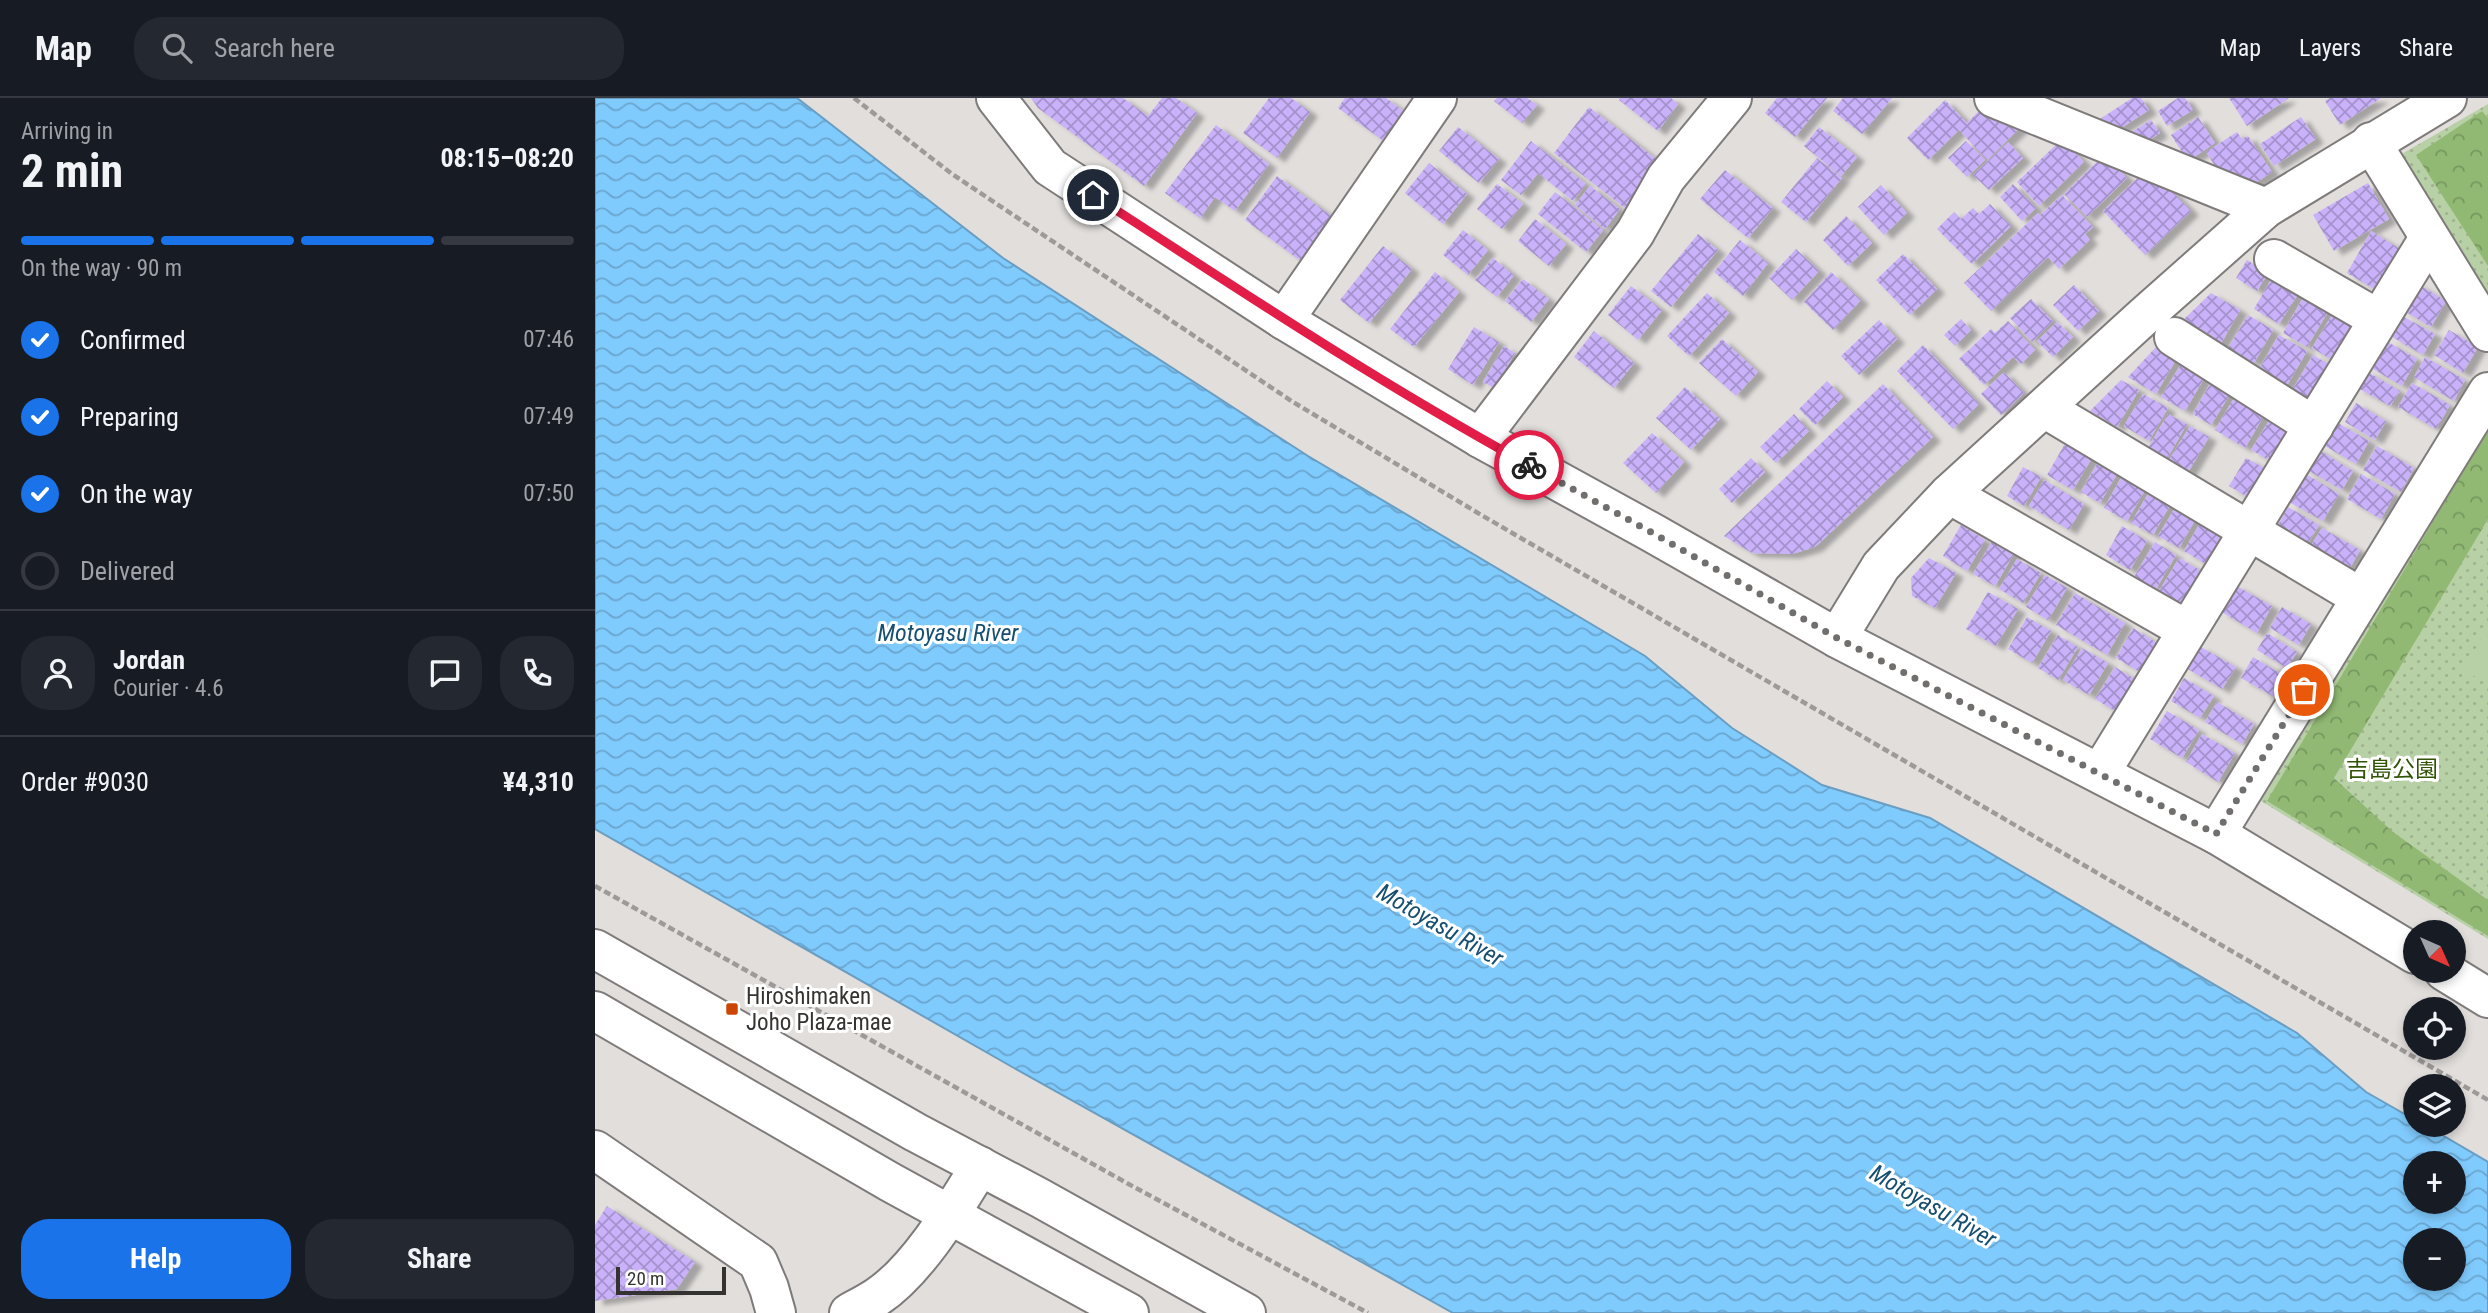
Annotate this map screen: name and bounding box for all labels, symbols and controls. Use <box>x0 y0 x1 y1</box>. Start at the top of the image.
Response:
search box <box>134 17 624 80</box>
text: Map <box>35 29 92 68</box>
icon: search <box>158 29 196 67</box>
text: Search here <box>214 33 335 63</box>
text: Map <box>2220 34 2261 62</box>
text: Layers <box>2299 34 2361 62</box>
text: Share <box>2399 34 2453 62</box>
text: Arriving in <box>21 118 113 145</box>
text: 08:15–08:20 <box>440 143 574 173</box>
text: 2 min <box>21 144 123 198</box>
pin <box>1063 165 1123 225</box>
icon: home <box>1074 176 1112 214</box>
text: On the way · 90 m <box>21 255 182 282</box>
icon: check <box>21 321 59 359</box>
text: Confirmed <box>80 325 186 355</box>
text: 07:46 <box>523 326 574 353</box>
icon: check <box>21 398 59 436</box>
text: Preparing <box>80 402 179 432</box>
text: 07:49 <box>523 403 574 430</box>
courier <box>1494 430 1564 500</box>
icon: bike <box>1510 446 1548 484</box>
icon: check <box>21 475 59 513</box>
text: On the way <box>80 479 193 509</box>
text: 07:50 <box>523 480 574 507</box>
text: Delivered <box>80 556 175 586</box>
water label: Motoyasu River <box>878 619 1019 647</box>
button: person <box>21 636 95 710</box>
button: chat <box>408 636 482 710</box>
button: phone <box>500 636 574 710</box>
text: Jordan <box>113 645 185 675</box>
pin <box>2274 660 2334 720</box>
icon: bag <box>2285 671 2323 709</box>
text: Courier · 4.6 <box>113 675 224 702</box>
park label: 吉島公園 <box>2346 756 2438 783</box>
text: Order #9030 <box>21 767 149 797</box>
text: ¥4,310 <box>503 767 574 797</box>
water label: Motoyasu River <box>1372 878 1509 973</box>
north arrow <box>2403 920 2466 984</box>
map controls <box>2403 920 2466 1291</box>
place label: Hiroshimaken Joho Plaza-mae <box>746 983 892 1036</box>
button: locate <box>2403 997 2466 1060</box>
marker: Hiroshimaken Joho Plaza-mae <box>724 1001 740 1017</box>
button: layers <box>2403 1074 2466 1137</box>
button: + <box>2403 1151 2466 1214</box>
water label: Motoyasu River <box>1865 1159 2002 1254</box>
button: Help <box>21 1219 291 1299</box>
button: Share <box>305 1219 574 1299</box>
button: − <box>2403 1228 2466 1291</box>
scale bar <box>616 1264 726 1296</box>
text: 20 m <box>627 1267 664 1290</box>

